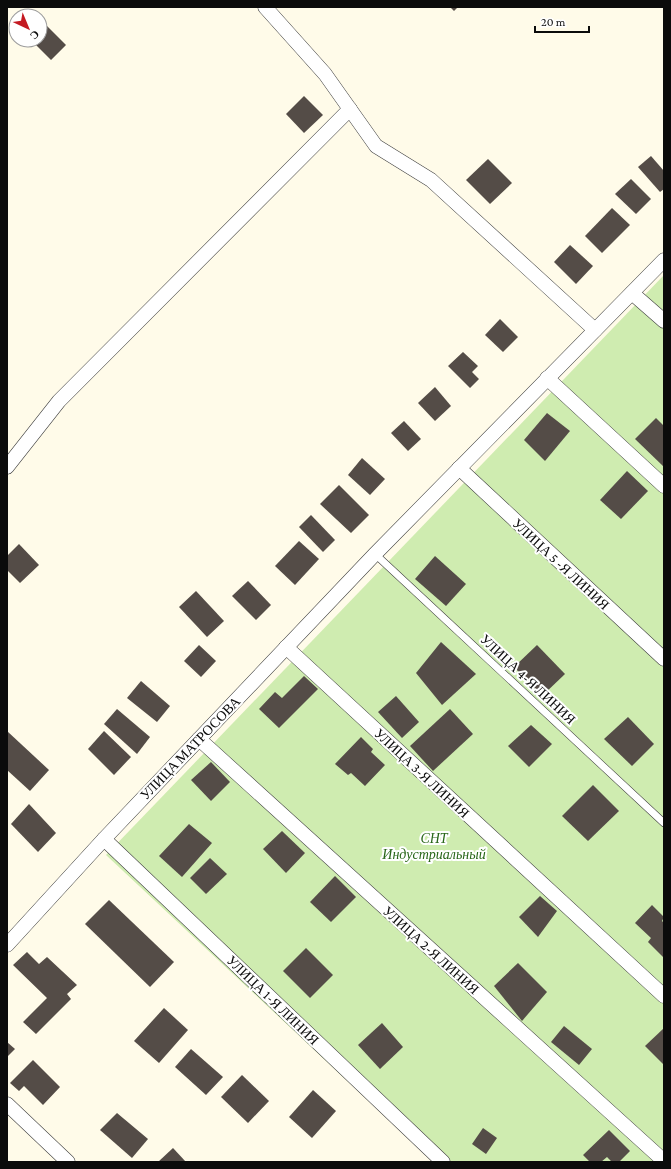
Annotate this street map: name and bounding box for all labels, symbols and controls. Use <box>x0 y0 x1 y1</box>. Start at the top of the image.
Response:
north arrow <box>8 8 48 48</box>
scale bar <box>535 8 589 34</box>
text: 20 m <box>541 15 566 29</box>
text: С <box>28 28 42 42</box>
street label: УЛИЦА 5 -Я ЛИНИЯ <box>509 515 613 613</box>
street label: УЛИЦА 4-Я ЛИНИЯ <box>477 631 579 727</box>
street label: УЛИЦА МАТРОСОВА <box>137 693 244 803</box>
street label: УЛИЦА 3-Я ЛИНИЯ <box>371 725 473 821</box>
park label: СНТ Индустриальный <box>381 830 486 862</box>
street label: УЛИЦА 2-Я ЛИНИЯ <box>380 903 482 997</box>
street label: УЛИЦА 1-Я ЛИНИЯ <box>224 952 322 1048</box>

